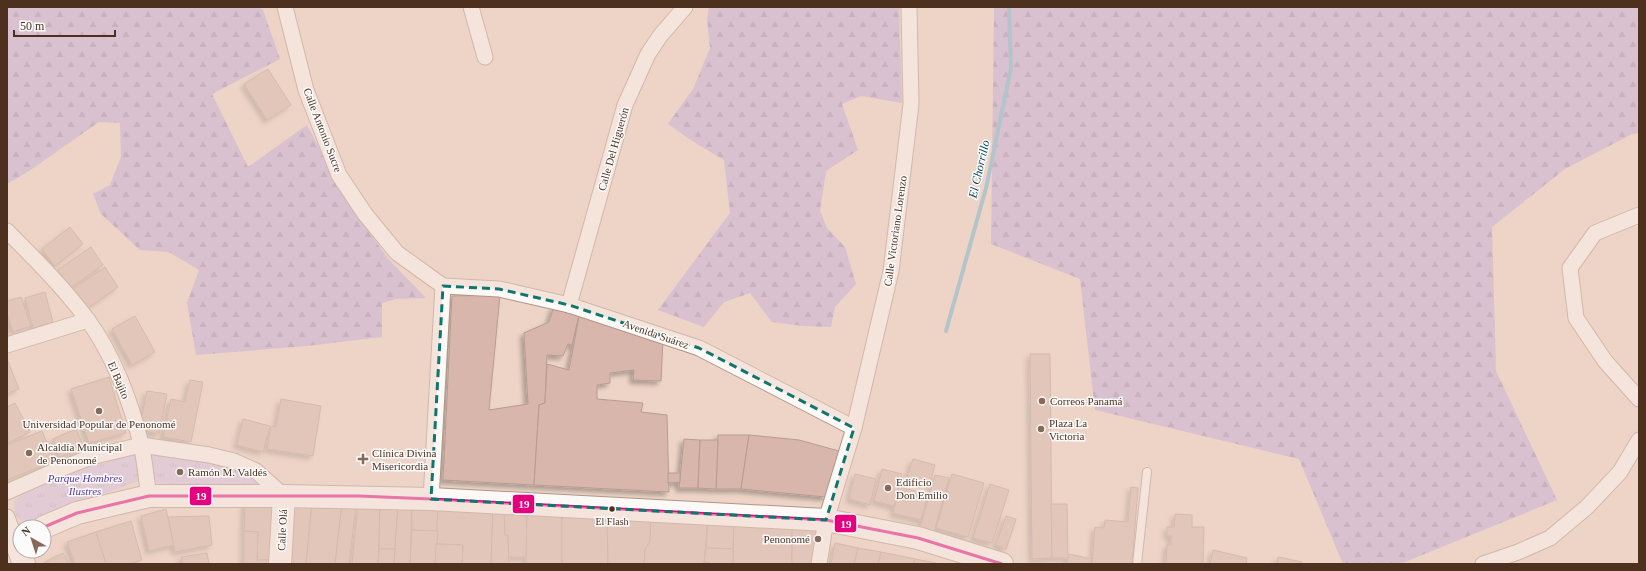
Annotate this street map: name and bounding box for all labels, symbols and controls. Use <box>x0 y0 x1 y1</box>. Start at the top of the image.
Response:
scale bar <box>14 12 115 38</box>
text: 50 m <box>20 19 45 33</box>
street label: Calle Antonio Sucre <box>301 86 345 174</box>
street label: Calle Del Higuerón <box>595 105 631 192</box>
water label: El Chorrillo <box>965 139 992 200</box>
street label: Calle Victoriano Lorenzo <box>881 174 909 287</box>
street label: Avenida Suárez <box>621 317 691 351</box>
street label: El Bajito <box>106 360 132 401</box>
place label: Correos Panamá <box>1050 395 1123 407</box>
marker: Correos Panamá <box>1037 396 1047 406</box>
marker: Universidad Popular de Penonomé <box>94 406 104 416</box>
place label: Plaza La Victoria <box>1049 417 1087 442</box>
place label: Universidad Popular de Penonomé <box>22 418 176 430</box>
marker: Plaza La Victoria <box>1036 424 1046 434</box>
place label: Alcaldía Municipal de Penonomé <box>37 441 122 466</box>
place label: Clínica Divina Misericordia <box>372 447 437 472</box>
marker: Alcaldía Municipal de Penonomé <box>24 448 34 458</box>
marker: Clínica Divina Misericordia <box>357 453 369 465</box>
place label: Ramón M. Valdés <box>188 466 267 478</box>
marker: Ramón M. Valdés <box>175 467 185 477</box>
park label: Parque Hombres Ilustres <box>47 472 122 497</box>
place label: Edificio Don Emilio <box>896 476 948 501</box>
marker: Edificio Don Emilio <box>883 483 893 493</box>
line badge: 19 <box>189 486 212 506</box>
text: 19 <box>196 490 207 502</box>
line badge: 19 <box>512 494 535 514</box>
text: 19 <box>519 498 530 510</box>
marker: El Flash <box>607 504 617 514</box>
street label: Calle Olá <box>275 509 289 551</box>
line badge: 19 <box>834 514 857 533</box>
place label: El Flash <box>595 516 629 527</box>
text: 19 <box>841 518 852 530</box>
north arrow <box>12 519 52 559</box>
text: N <box>19 524 33 538</box>
place label: Penonomé <box>764 533 810 545</box>
marker: Penonomé <box>813 534 823 544</box>

